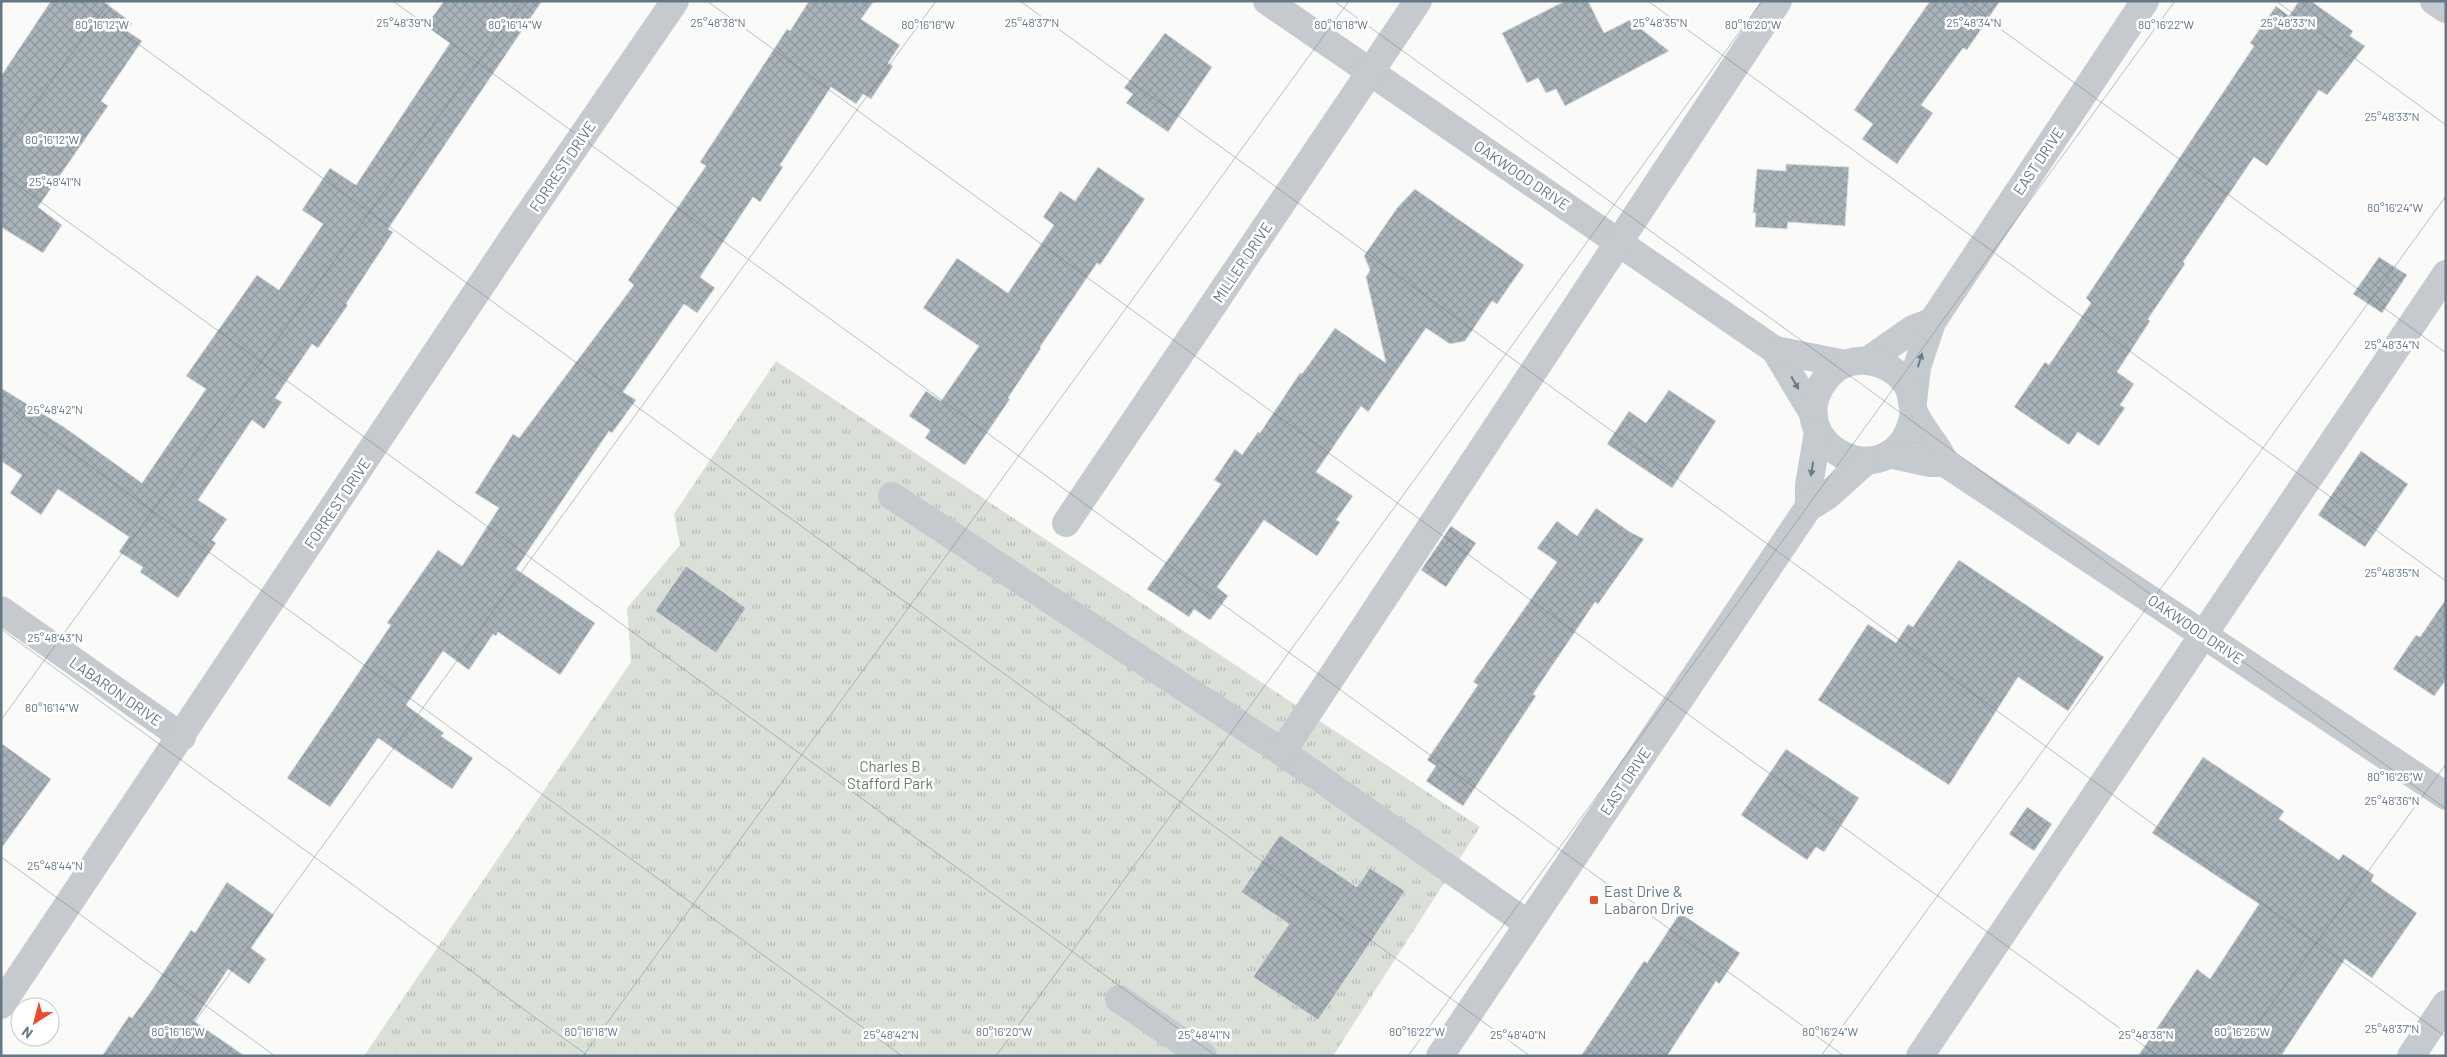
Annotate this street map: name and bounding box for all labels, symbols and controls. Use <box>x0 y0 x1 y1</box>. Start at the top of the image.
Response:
text: 25°48'39"N <box>376 15 432 29</box>
text: 25°48'38"N <box>690 15 746 29</box>
text: 25°48'37"N <box>1005 15 1059 29</box>
text: 25°48'35"N <box>1632 15 1688 29</box>
text: 25°48'34"N <box>1946 15 2002 29</box>
text: 25°48'33"N <box>2260 15 2316 29</box>
text: 80°16'12"W <box>75 17 129 31</box>
text: 80°16'14"W <box>488 17 542 31</box>
text: 80°16'16"W <box>901 17 955 31</box>
text: 80°16'18"W <box>1314 17 1368 31</box>
text: 80°16'20"W <box>1725 17 1782 31</box>
text: 80°16'22"W <box>2138 17 2195 31</box>
text: 25°48'33"N <box>2364 109 2420 123</box>
street label: FORREST DRIVE <box>525 117 599 215</box>
street label: EAST DRIVE <box>2009 124 2067 198</box>
text: 80°16'12"W <box>25 132 79 146</box>
street label: OAKWOOD DRIVE <box>1471 136 1573 214</box>
text: 25°48'41"N <box>29 174 81 188</box>
text: 80°16'24"W <box>2367 200 2424 214</box>
street label: MILLER DRIVE <box>1209 218 1275 306</box>
text: 25°48'34"N <box>2364 337 2420 351</box>
one-way arrow <box>1916 353 1924 368</box>
one-way arrow <box>1790 376 1799 389</box>
text: 25°48'42"N <box>27 402 83 416</box>
street label: FORREST DRIVE <box>300 454 374 552</box>
one-way arrow <box>1807 461 1815 477</box>
text: 25°48'35"N <box>2364 565 2420 579</box>
street label: OAKWOOD DRIVE <box>2145 590 2247 668</box>
text: 25°48'43"N <box>27 630 83 644</box>
street label: LABARON DRIVE <box>67 653 165 729</box>
text: 80°16'14"W <box>25 700 79 714</box>
street label: EAST DRIVE <box>1596 744 1654 818</box>
park label: Charles B Stafford Park <box>847 757 933 792</box>
text: 80°16'26"W <box>2367 769 2423 783</box>
text: 25°48'36"N <box>2364 793 2420 807</box>
text: 25°48'44"N <box>27 858 83 872</box>
place label: East Drive & Labaron Drive <box>1604 882 1694 917</box>
marker: East Drive & Labaron Drive <box>1588 894 1600 906</box>
north arrow <box>10 997 60 1047</box>
text: 25°48'37"N <box>2365 1021 2419 1035</box>
text: N <box>18 1023 36 1043</box>
text: 80°16'16"W <box>151 1024 205 1038</box>
text: 80°16'18"W <box>564 1024 618 1038</box>
text: 80°16'20"W <box>976 1024 1033 1038</box>
text: 80°16'22"W <box>1389 1024 1446 1038</box>
text: 80°16'24"W <box>1802 1024 1859 1038</box>
text: 80°16'26"W <box>2214 1024 2270 1038</box>
text: 25°48'42"N <box>863 1027 919 1041</box>
text: 25°48'41"N <box>1178 1027 1230 1041</box>
text: 25°48'40"N <box>1490 1027 1546 1041</box>
text: 25°48'38"N <box>2118 1027 2174 1041</box>

